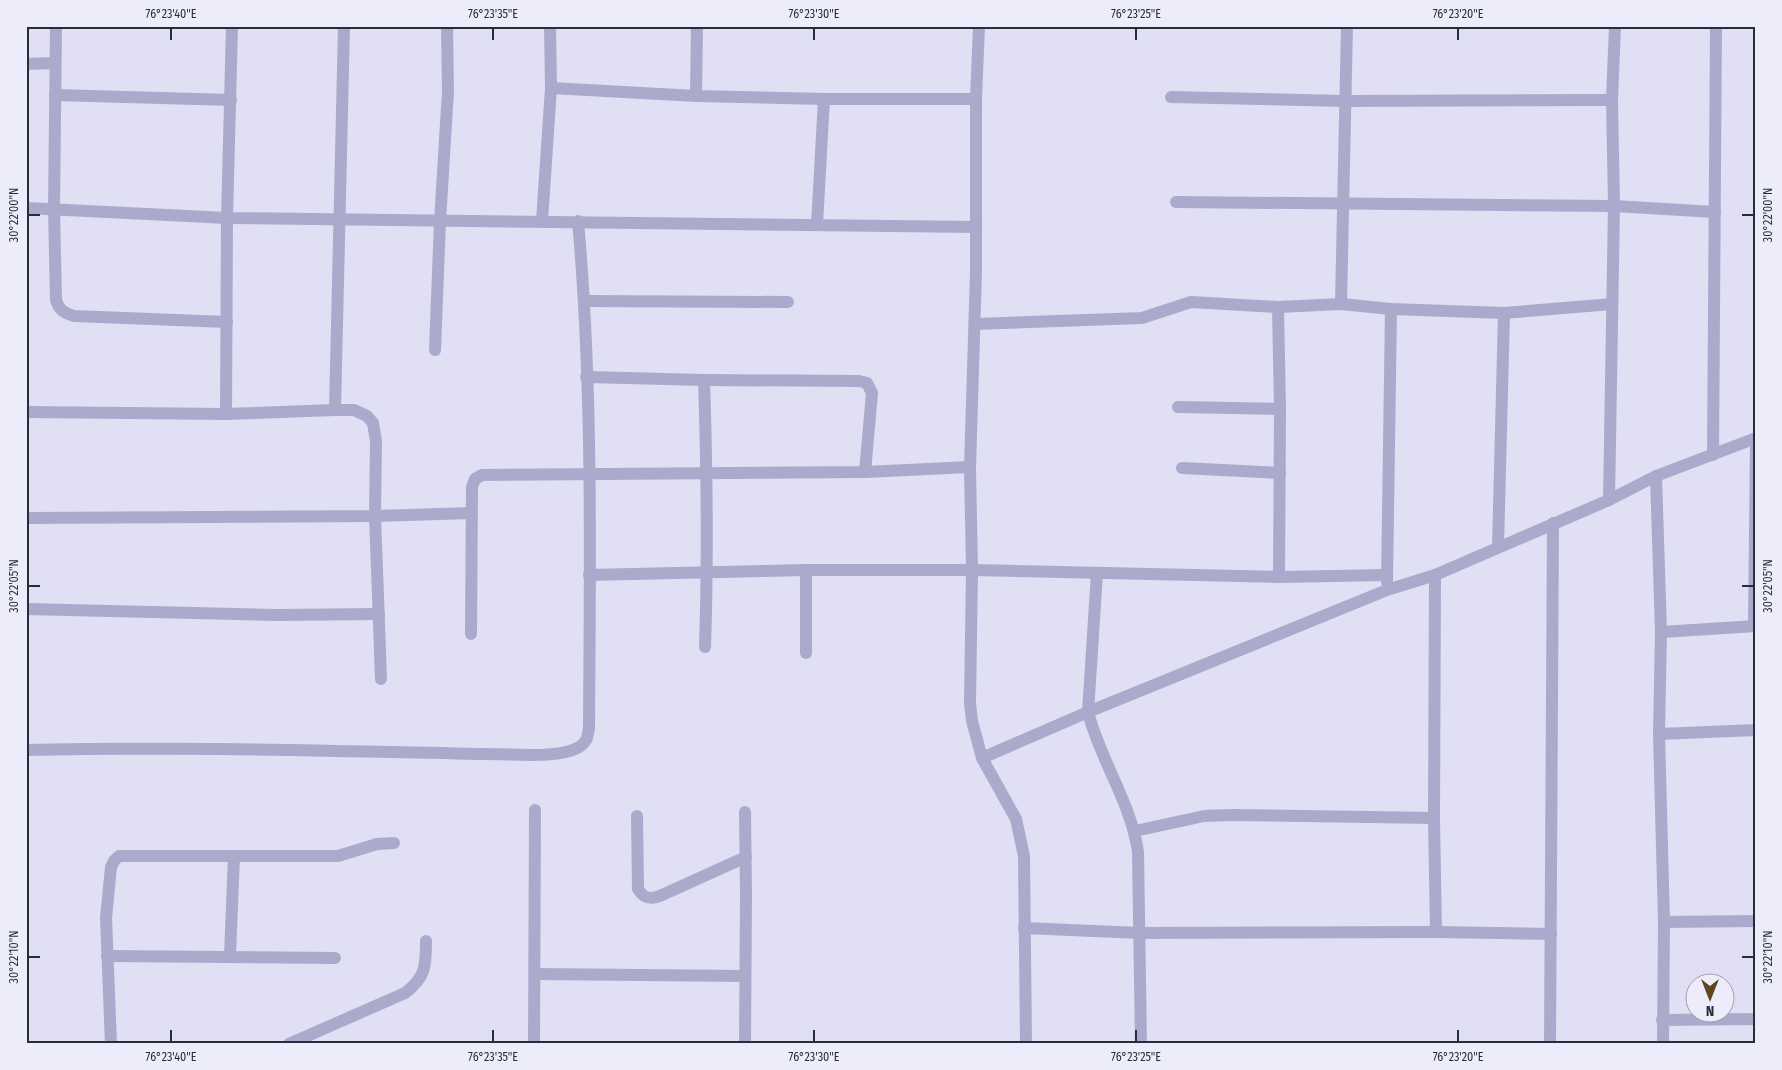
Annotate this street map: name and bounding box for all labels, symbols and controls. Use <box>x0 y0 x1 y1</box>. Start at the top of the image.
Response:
text: 76°23'40"E <box>146 7 197 21</box>
text: 76°23'35"E <box>468 7 518 21</box>
text: 76°23'30"E <box>789 7 840 21</box>
text: 76°23'25"E <box>1111 7 1161 21</box>
text: 76°23'20"E <box>1433 7 1484 21</box>
text: 30°22'00"N <box>7 188 21 242</box>
text: 30°22'00"N <box>1761 188 1775 242</box>
text: 30°22'05"N <box>7 559 21 613</box>
text: 30°22'05"N <box>1761 559 1775 613</box>
text: 30°22'10"N <box>7 931 21 983</box>
text: 30°22'10"N <box>1761 931 1775 983</box>
north arrow <box>1684 972 1734 1022</box>
text: N <box>1706 1002 1714 1019</box>
text: 76°23'40"E <box>146 1050 197 1064</box>
text: 76°23'35"E <box>468 1050 518 1064</box>
text: 76°23'30"E <box>789 1050 840 1064</box>
text: 76°23'25"E <box>1111 1050 1161 1064</box>
text: 76°23'20"E <box>1433 1050 1484 1064</box>

